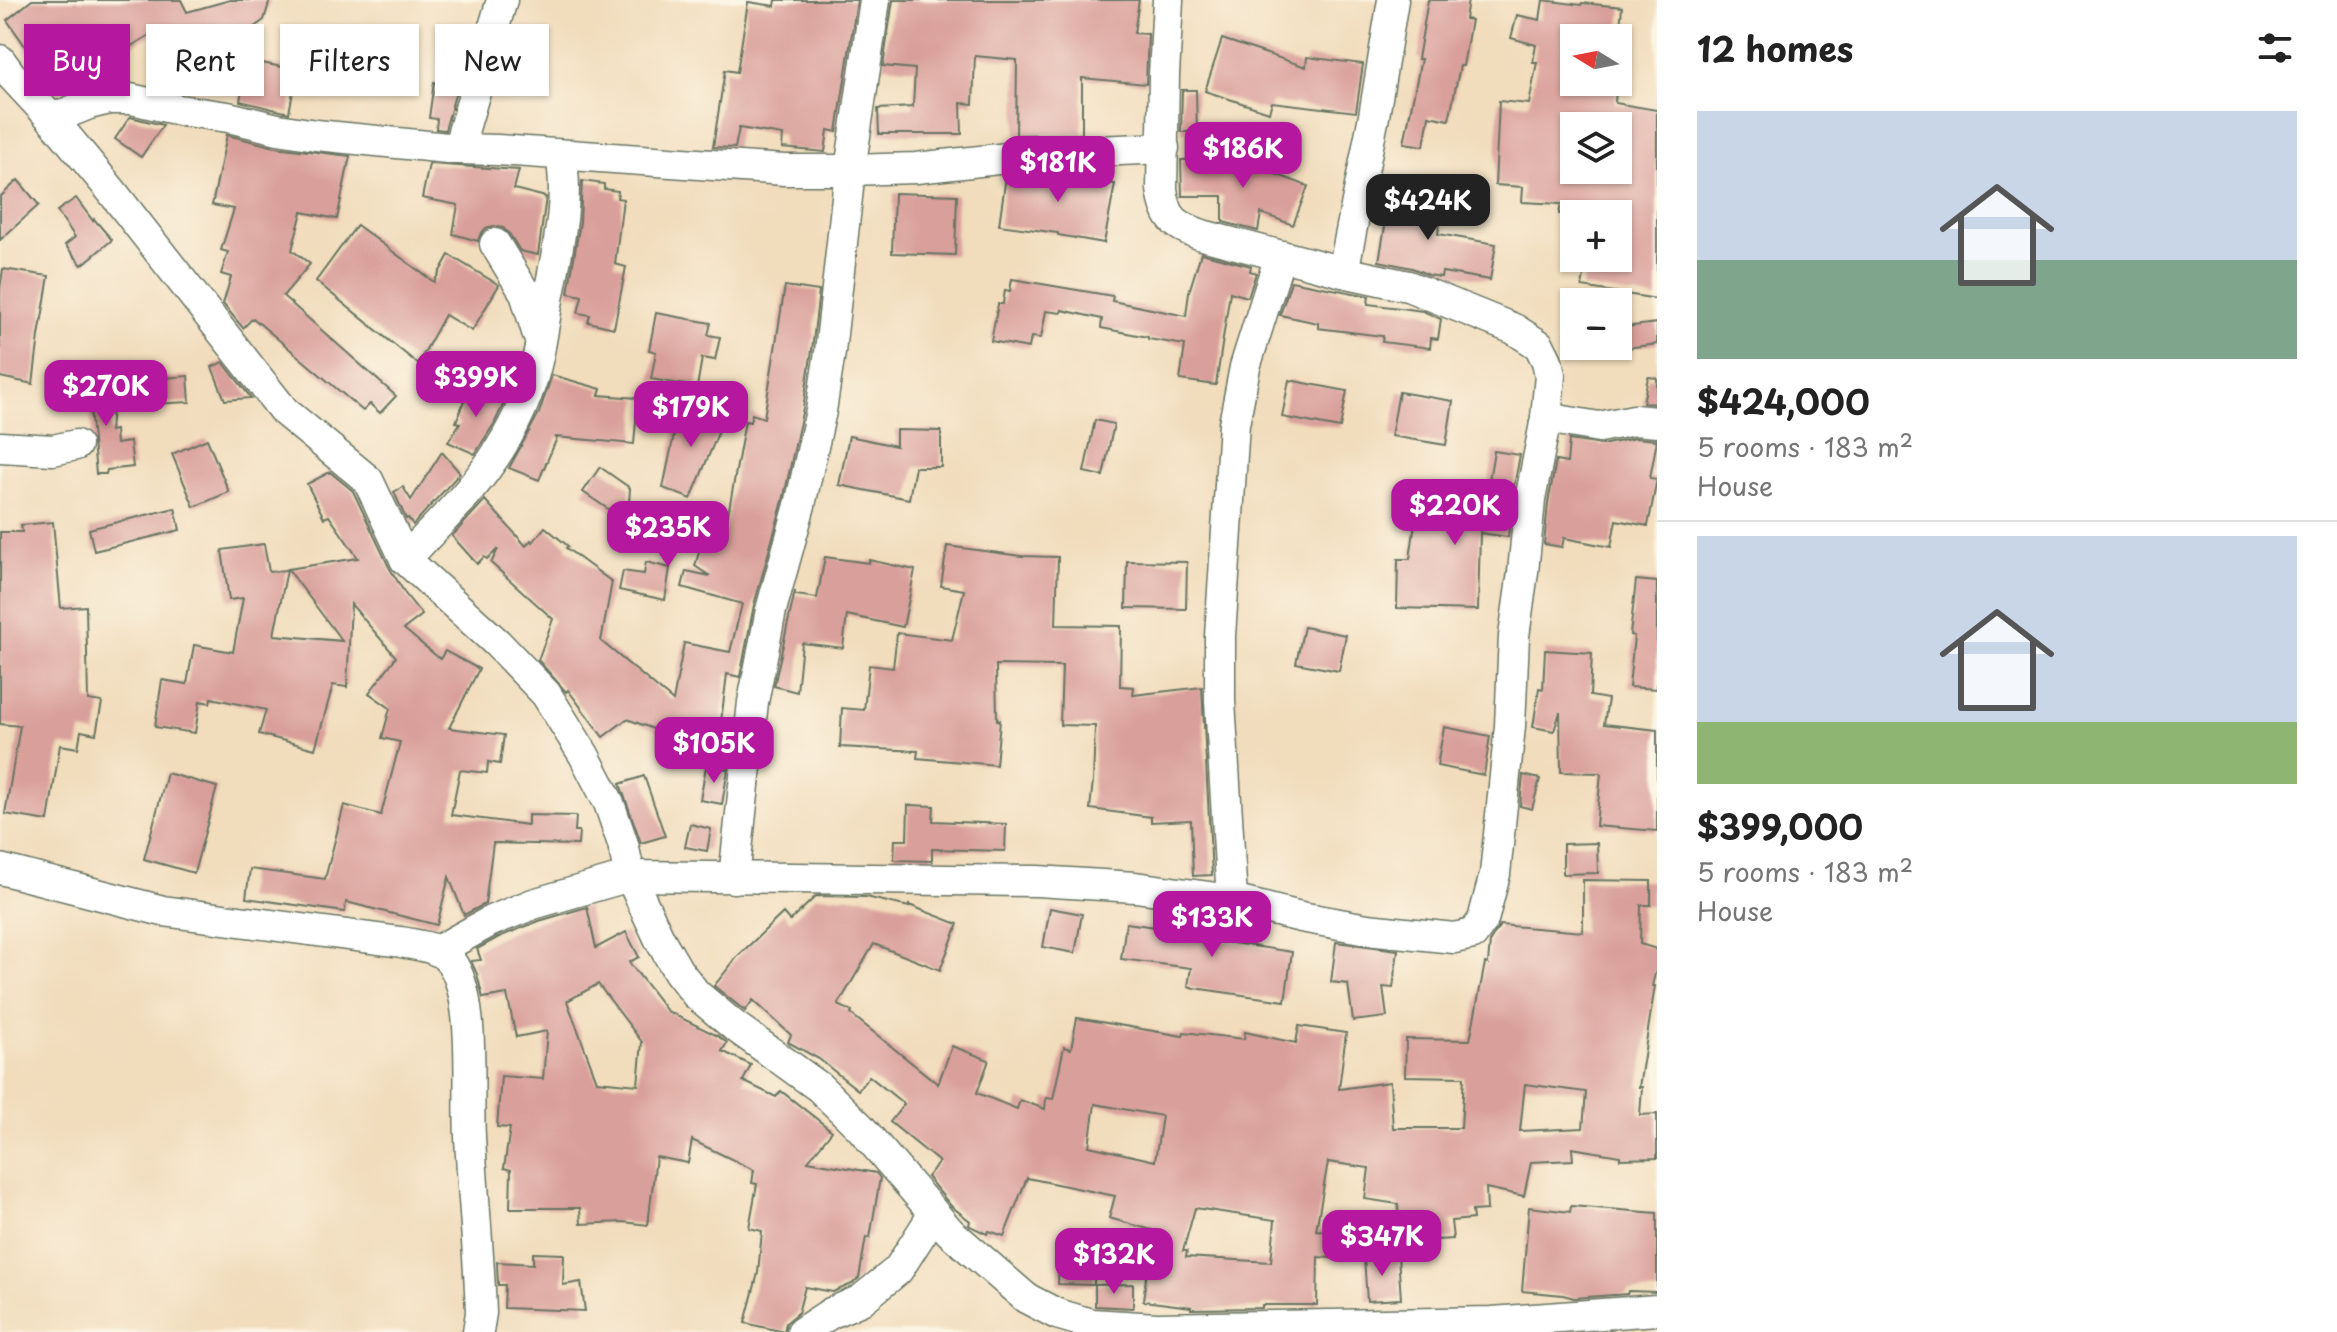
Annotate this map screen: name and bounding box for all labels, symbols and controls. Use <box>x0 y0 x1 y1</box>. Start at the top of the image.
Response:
text: 12 homes <box>1697 22 1853 74</box>
chip: Buy <box>24 24 130 96</box>
chip: Rent <box>146 24 264 96</box>
chip: Filters <box>280 24 419 96</box>
chip: New <box>435 24 549 96</box>
north arrow <box>1560 24 1632 96</box>
map controls <box>1560 24 1632 360</box>
icon: filters <box>2253 26 2297 70</box>
button: layers <box>1560 112 1632 184</box>
pin: $186K <box>1187 122 1299 190</box>
text: $186K <box>1203 128 1283 167</box>
pin: $181K <box>1002 136 1114 204</box>
text: $181K <box>1020 142 1096 181</box>
icon: home <box>1925 163 2069 307</box>
pin: $424K <box>1372 174 1484 242</box>
text: $424K <box>1384 180 1472 219</box>
button: + <box>1560 200 1632 272</box>
button: − <box>1560 288 1632 360</box>
pin: $399K <box>420 351 532 419</box>
text: $399K <box>434 357 518 396</box>
pin: $270K <box>50 360 162 428</box>
text: $270K <box>62 366 150 405</box>
text: $424,000 <box>1697 375 1870 427</box>
pin: $179K <box>635 381 747 449</box>
text: $179K <box>652 387 730 426</box>
text: 5 rooms · 183 m² <box>1697 427 1913 466</box>
text: House <box>1697 466 1773 505</box>
pin: $220K <box>1399 479 1511 547</box>
text: $220K <box>1409 485 1501 524</box>
pin: $235K <box>612 501 724 569</box>
text: $235K <box>625 507 711 546</box>
icon: home <box>1925 588 2069 732</box>
pin: $105K <box>658 717 770 785</box>
text: $105K <box>673 723 755 762</box>
text: $399,000 <box>1697 800 1863 852</box>
text: 5 rooms · 183 m² <box>1697 852 1913 891</box>
pin: $133K <box>1156 891 1268 959</box>
text: House <box>1697 891 1773 930</box>
text: $133K <box>1171 897 1253 936</box>
pin: $347K <box>1326 1210 1438 1278</box>
text: $347K <box>1340 1216 1424 1255</box>
pin: $132K <box>1058 1228 1170 1296</box>
text: $132K <box>1073 1234 1155 1273</box>

